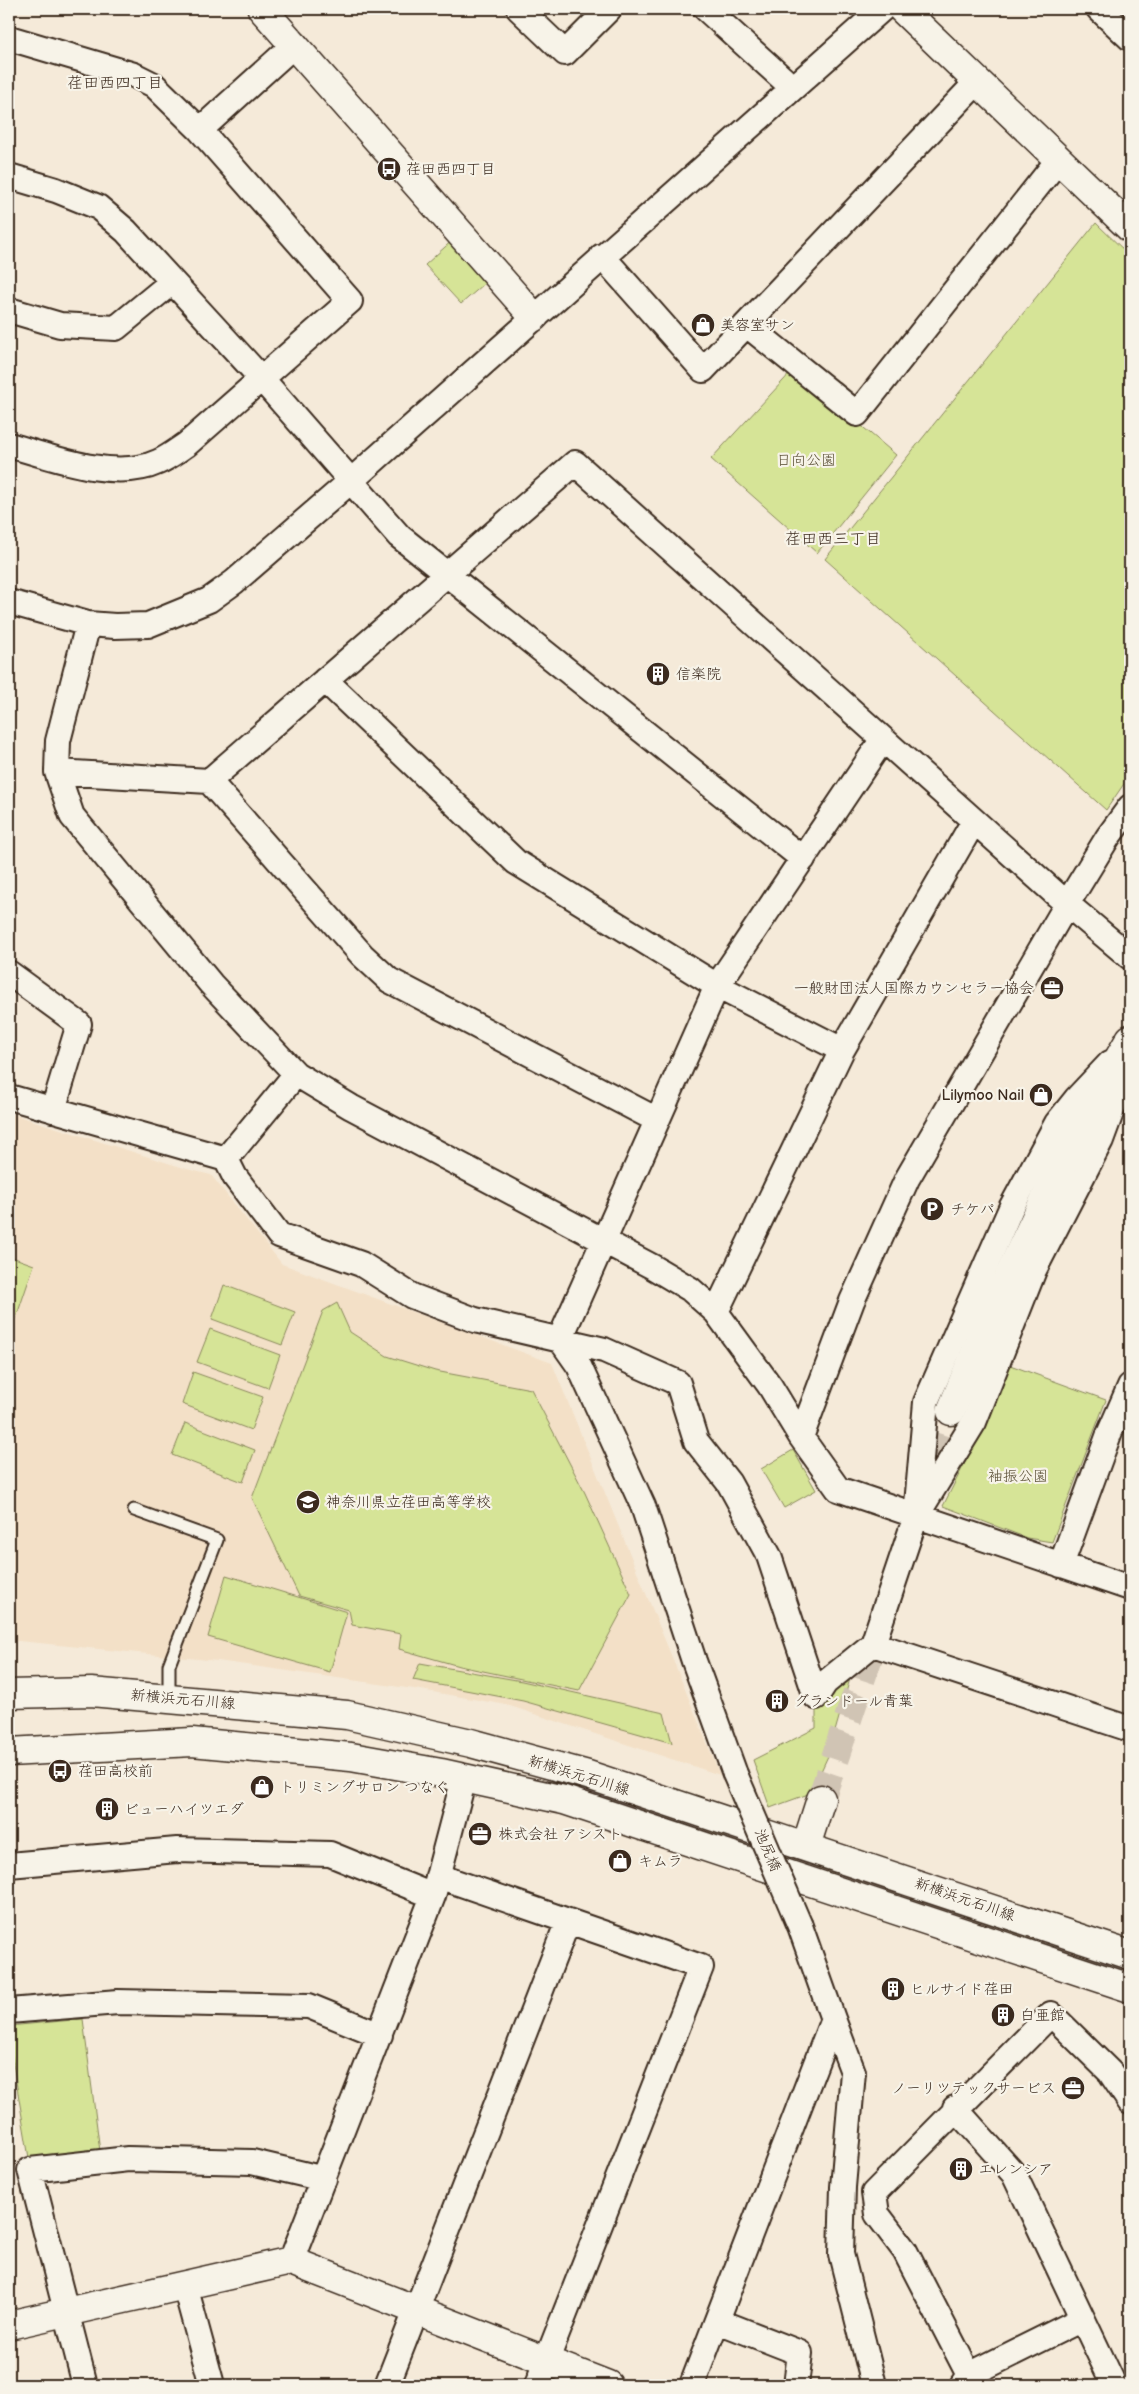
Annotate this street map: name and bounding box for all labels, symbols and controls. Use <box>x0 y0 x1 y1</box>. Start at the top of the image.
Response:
district label: 荏田西四丁目 <box>67 74 163 93</box>
bus stop icon: 荏田西四丁目 <box>376 156 402 182</box>
place label: 荏田西四丁目 <box>406 160 496 179</box>
shop icon: 美容室サン <box>690 312 716 338</box>
place label: 美容室サン <box>720 316 795 335</box>
park label: 日向公園 <box>776 451 836 470</box>
district label: 荏田西三丁目 <box>785 530 881 549</box>
building icon: 信楽院 <box>645 661 671 687</box>
place label: 信楽院 <box>676 665 721 684</box>
office icon: 一般財団法人国際カウンセラー協会 <box>1039 975 1065 1001</box>
place label: 一般財団法人国際カウンセラー協会 <box>794 979 1034 998</box>
shop icon: Lilymoo Nail <box>1028 1082 1054 1108</box>
place label: Lilymoo Nail <box>942 1086 1024 1105</box>
parking icon: チケパ <box>919 1196 945 1222</box>
place label: チケパ <box>950 1200 995 1219</box>
park label: 袖振公園 <box>988 1467 1048 1486</box>
school or university icon: 神奈川県立荏田高等学校 <box>295 1489 321 1515</box>
place label: 神奈川県立荏田高等学校 <box>326 1493 491 1512</box>
street label: 新横浜元石川線 <box>130 1685 236 1714</box>
building icon: グランドール青葉 <box>764 1688 790 1714</box>
place label: グランドール青葉 <box>794 1692 913 1711</box>
street label: 新横浜元石川線 <box>526 1751 632 1800</box>
bus stop icon: 荏田高校前 <box>47 1758 73 1784</box>
place label: 荏田高校前 <box>78 1762 153 1781</box>
shop icon: トリミングサロン つなぐ <box>249 1774 275 1800</box>
place label: トリミングサロン つなぐ <box>280 1778 449 1797</box>
building icon: ビューハイツエダ <box>94 1796 120 1822</box>
place label: ビューハイツエダ <box>124 1800 244 1819</box>
office icon: 株式会社 アシスト <box>467 1821 493 1847</box>
place label: 株式会社 アシスト <box>498 1825 623 1844</box>
street label: 池尻橋 <box>750 1826 785 1875</box>
shop icon: キムラ <box>607 1848 633 1874</box>
place label: キムラ <box>638 1852 683 1871</box>
street label: 新横浜元石川線 <box>912 1873 1018 1926</box>
building icon: ヒルサイド荏田 <box>880 1976 906 2002</box>
place label: ヒルサイド荏田 <box>910 1980 1014 1999</box>
building icon: 白亜館 <box>990 2002 1016 2028</box>
place label: 白亜館 <box>1020 2006 1065 2025</box>
office icon: ノーリツテックサービス <box>1060 2075 1086 2101</box>
place label: ノーリツテックサービス <box>891 2079 1056 2098</box>
building icon: エレンシア <box>948 2156 974 2182</box>
place label: エレンシア <box>978 2160 1053 2179</box>

